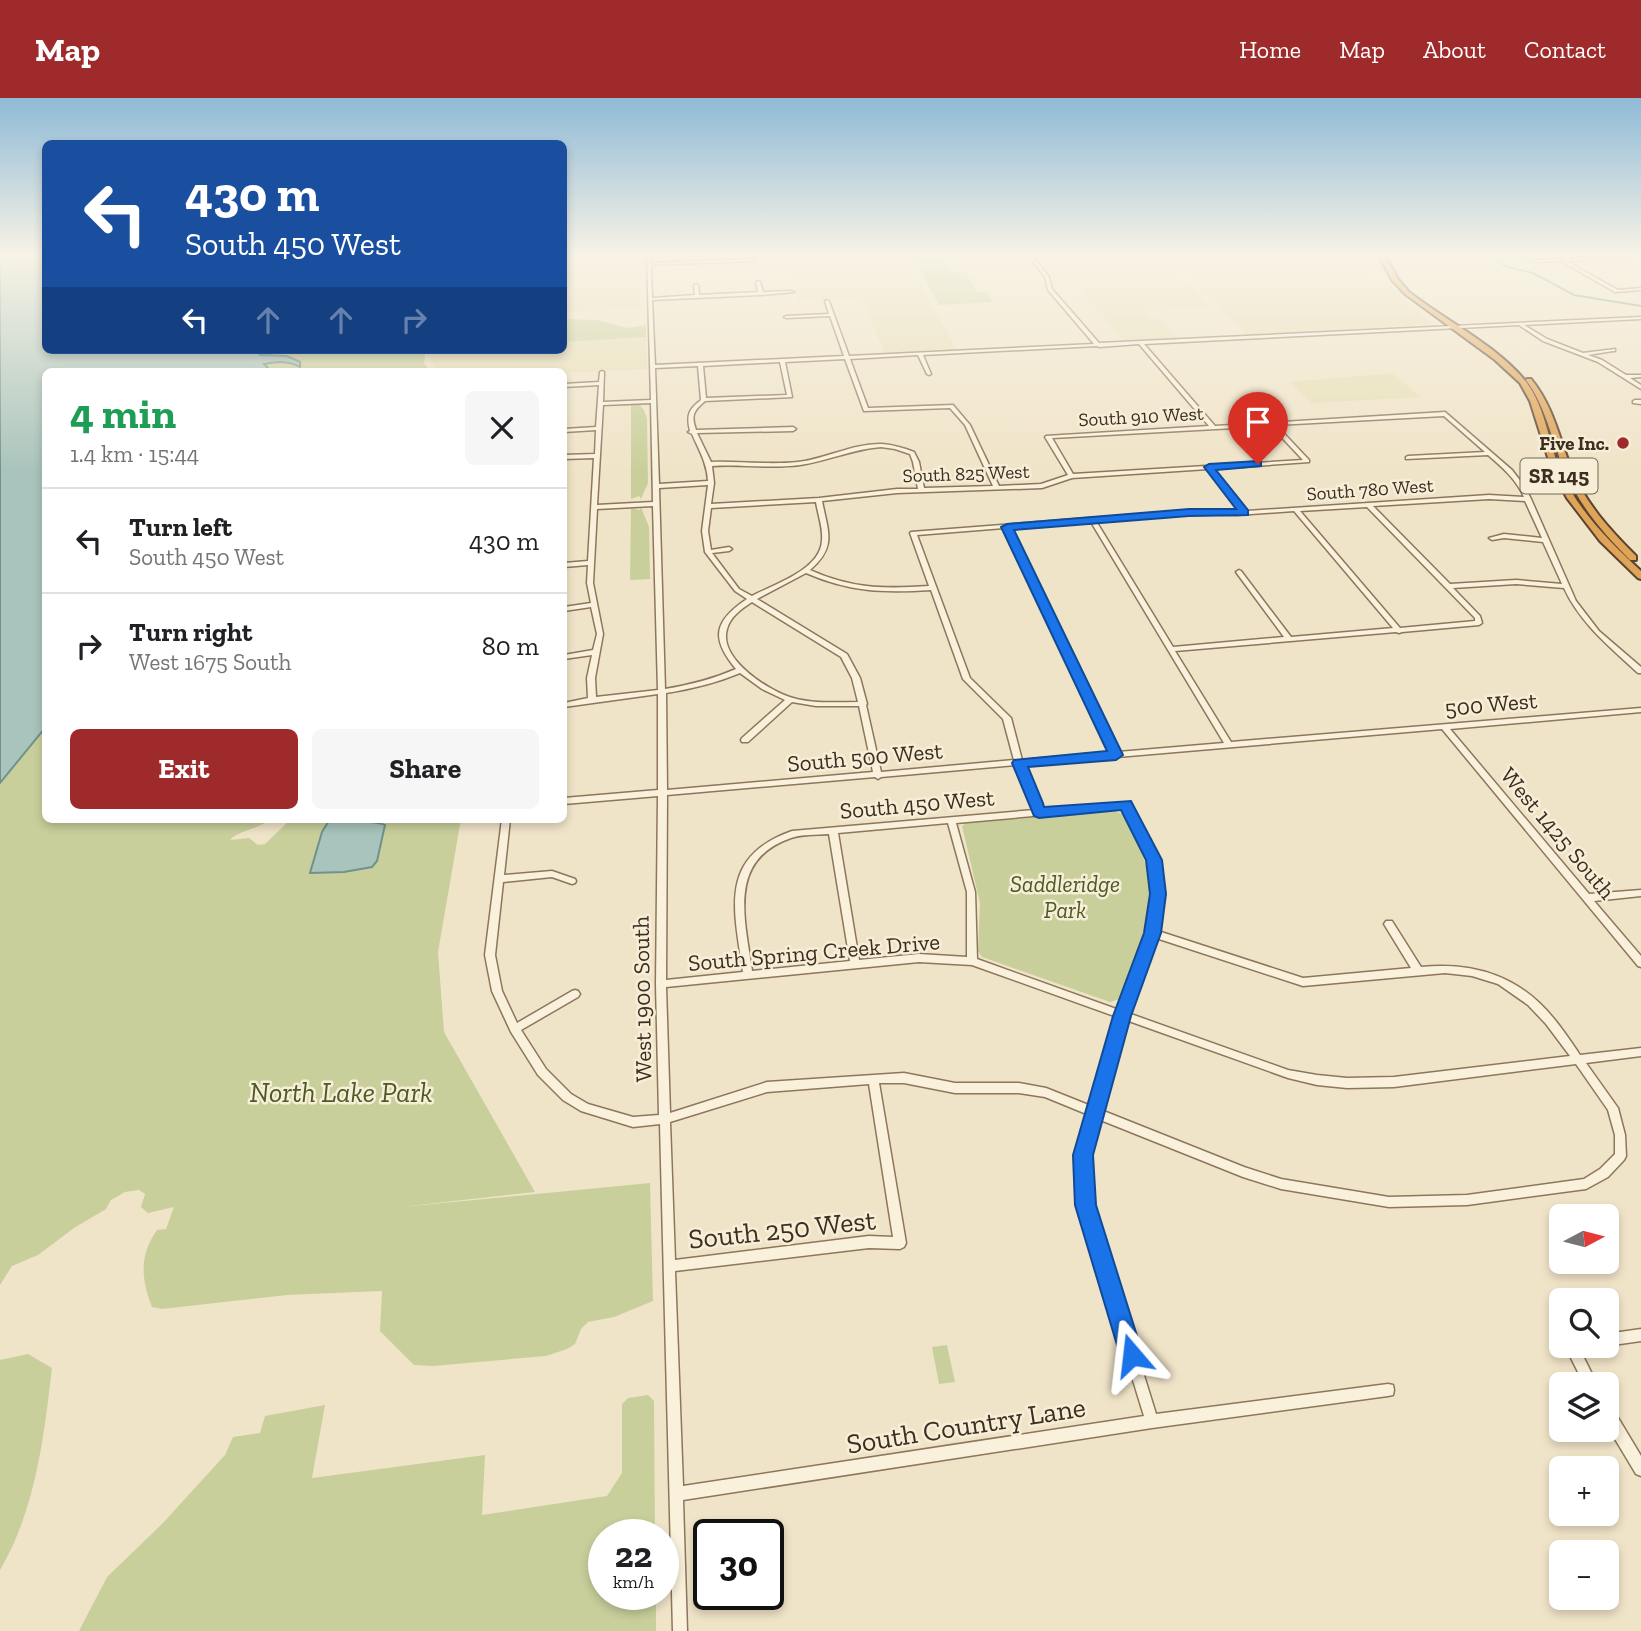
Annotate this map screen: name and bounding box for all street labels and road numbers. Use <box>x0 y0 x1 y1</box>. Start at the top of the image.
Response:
street label: South 910 West <box>1078 402 1204 431</box>
road number: SR 145 <box>1520 458 1598 494</box>
street label: South 825 West <box>902 460 1030 487</box>
street label: South 780 West <box>1306 474 1434 505</box>
street label: 500 West <box>1444 686 1539 722</box>
street label: South 500 West <box>786 736 944 778</box>
street label: West 1425 South <box>1495 761 1621 905</box>
street label: South 450 West <box>839 783 996 825</box>
street label: West 1900 South <box>627 916 657 1082</box>
street label: South Spring Creek Drive <box>687 927 941 977</box>
street label: South 250 West <box>687 1203 878 1256</box>
street label: South Country Lane <box>844 1390 1088 1461</box>

